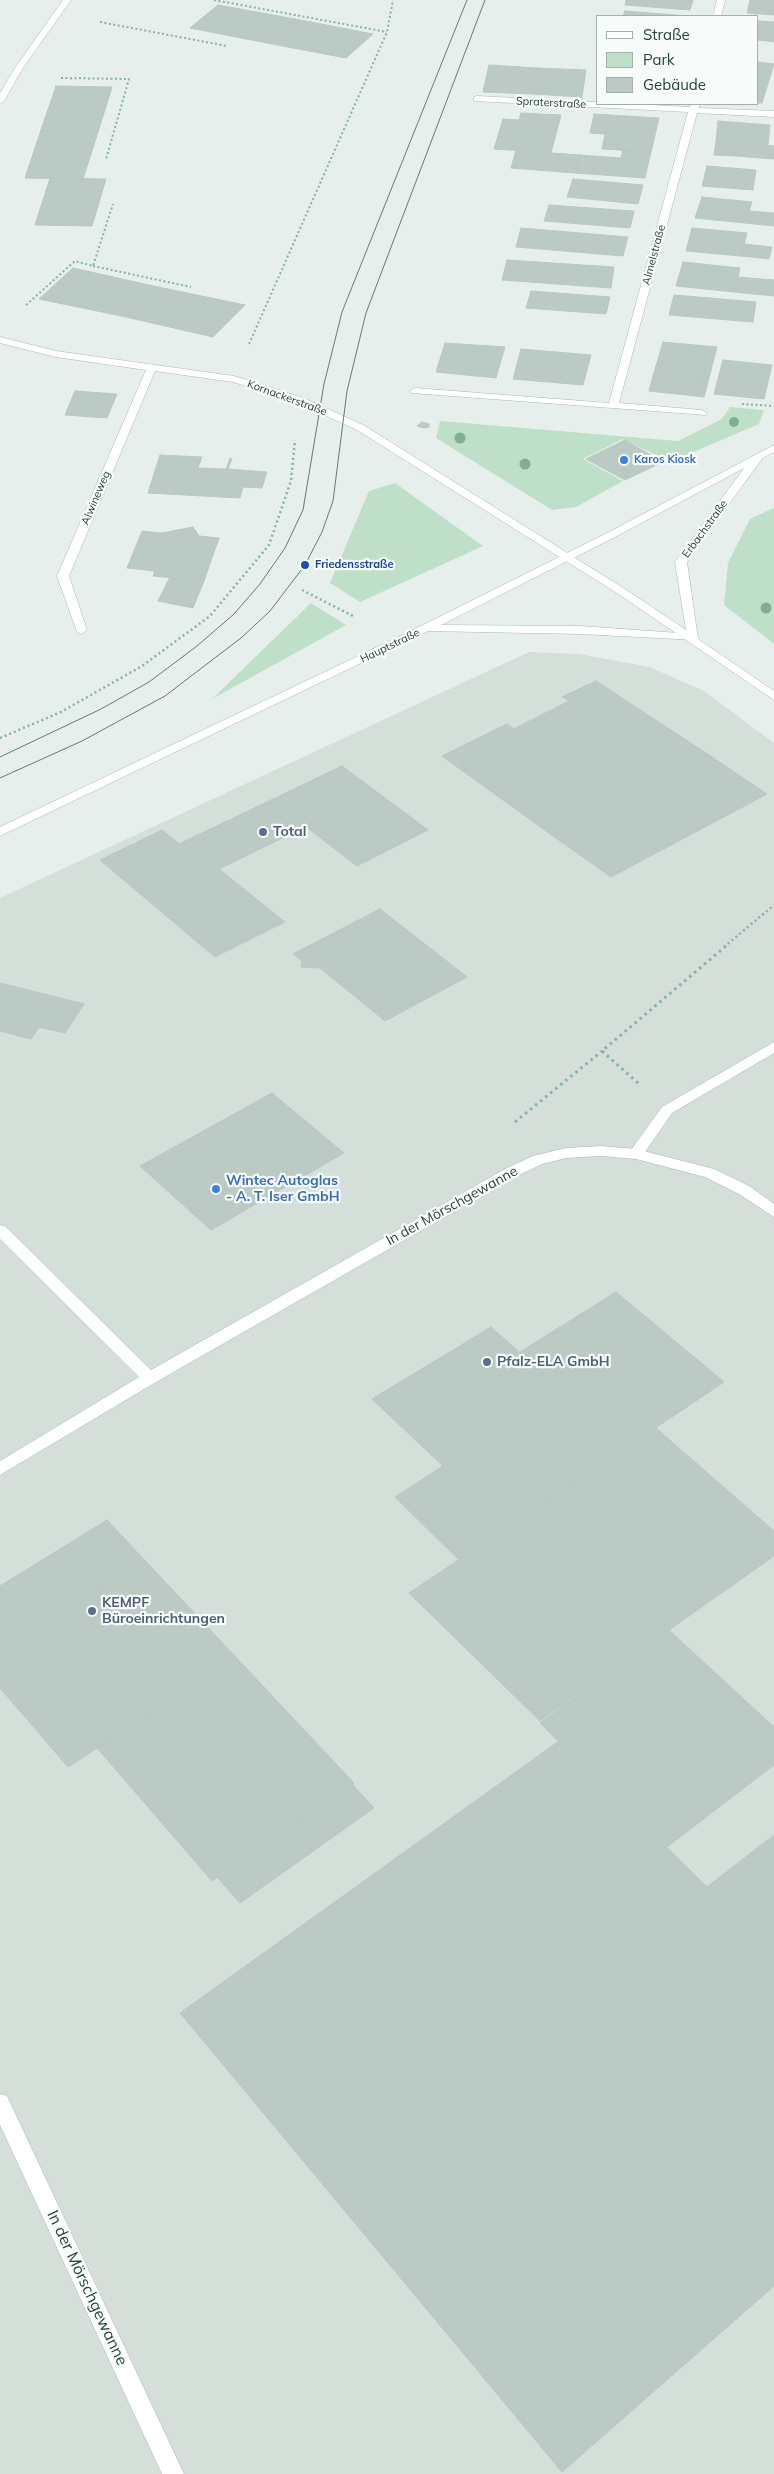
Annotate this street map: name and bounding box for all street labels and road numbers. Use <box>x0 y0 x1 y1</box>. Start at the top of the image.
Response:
street label: Spraterstraße <box>515 95 587 111</box>
street label: Almelstraße <box>640 223 668 287</box>
street label: Kornackerstraße <box>245 377 329 419</box>
street label: Alwineweg <box>79 469 113 527</box>
street label: Erbachstraße <box>680 497 730 561</box>
street label: Hauptstraße <box>358 626 422 666</box>
street label: In der Mörschgewanne <box>383 1163 521 1249</box>
street label: In der Mörschgewanne <box>43 2207 131 2369</box>

